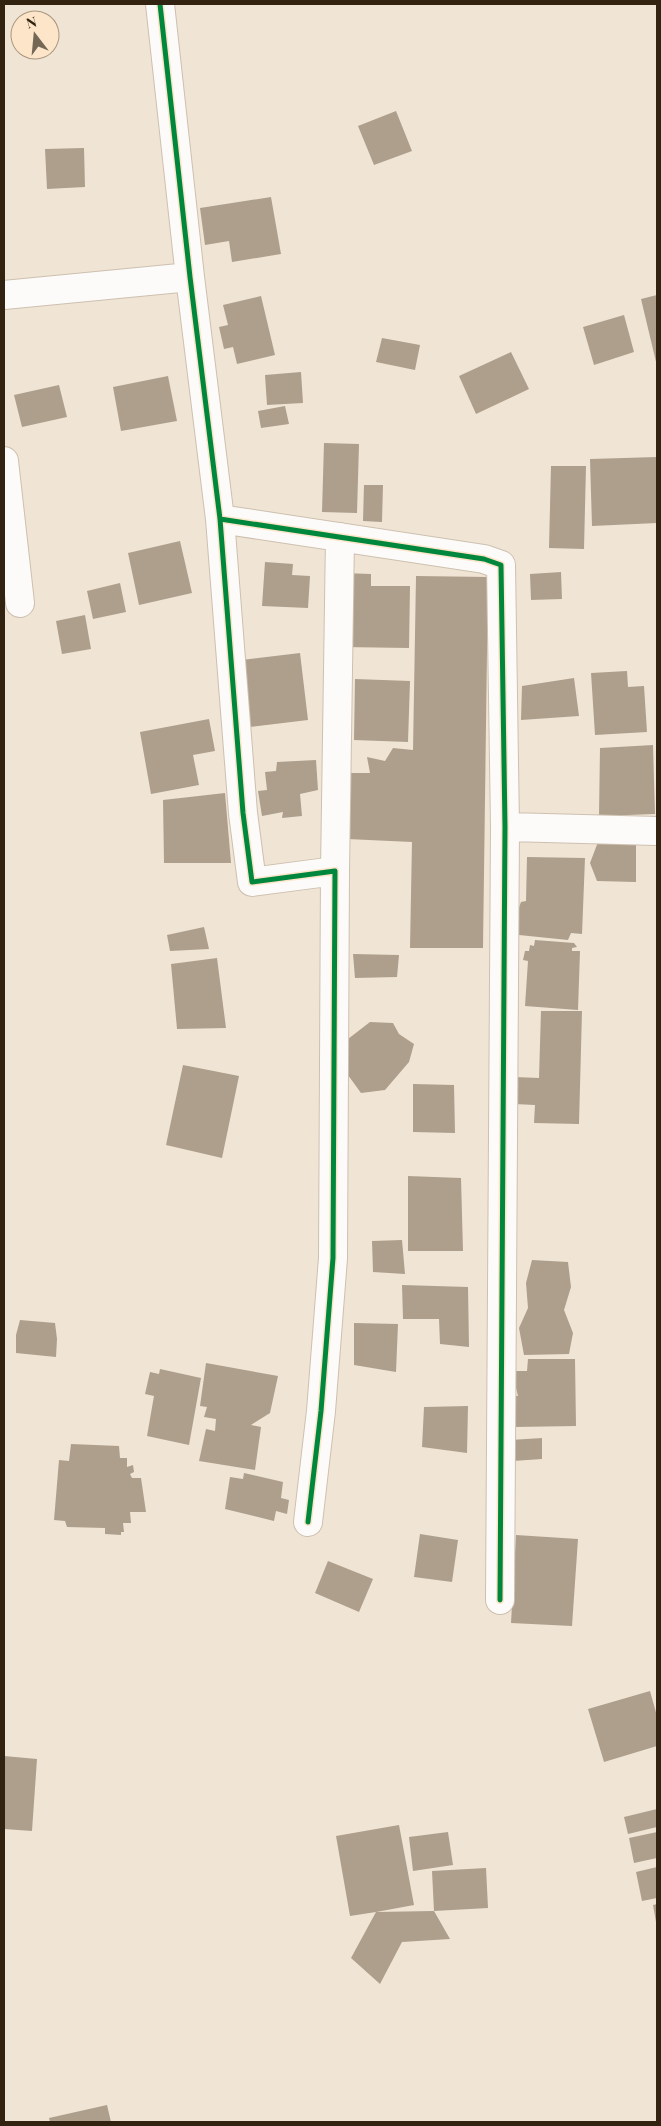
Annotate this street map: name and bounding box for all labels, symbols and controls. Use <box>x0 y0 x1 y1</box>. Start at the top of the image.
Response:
north arrow <box>10 10 60 60</box>
text: N <box>24 11 39 33</box>

